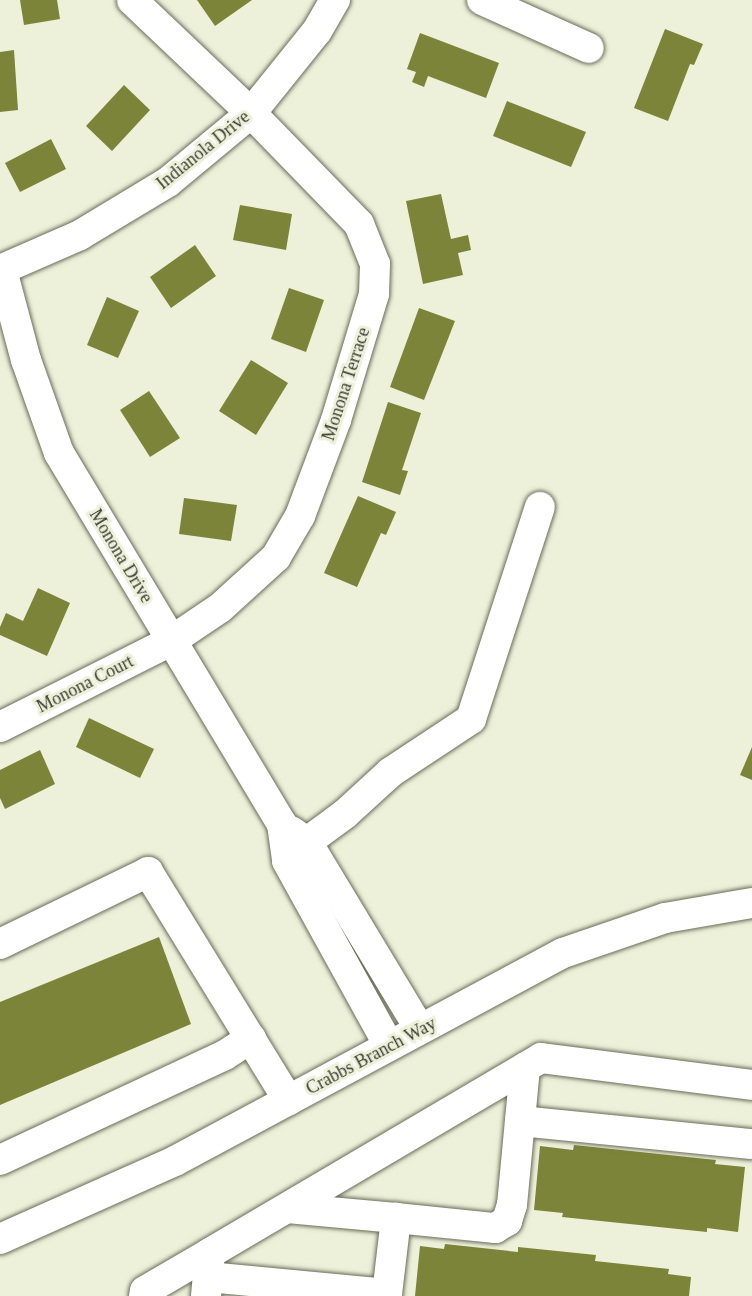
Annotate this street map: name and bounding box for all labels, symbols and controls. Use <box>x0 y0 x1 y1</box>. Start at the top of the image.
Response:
street label: Indianola Drive <box>152 106 254 194</box>
street label: Monona Terrace <box>317 324 375 444</box>
street label: Monona Drive <box>85 505 157 607</box>
street label: Monona Court <box>33 650 137 718</box>
street label: Crabbs Branch Way <box>302 1013 440 1099</box>

